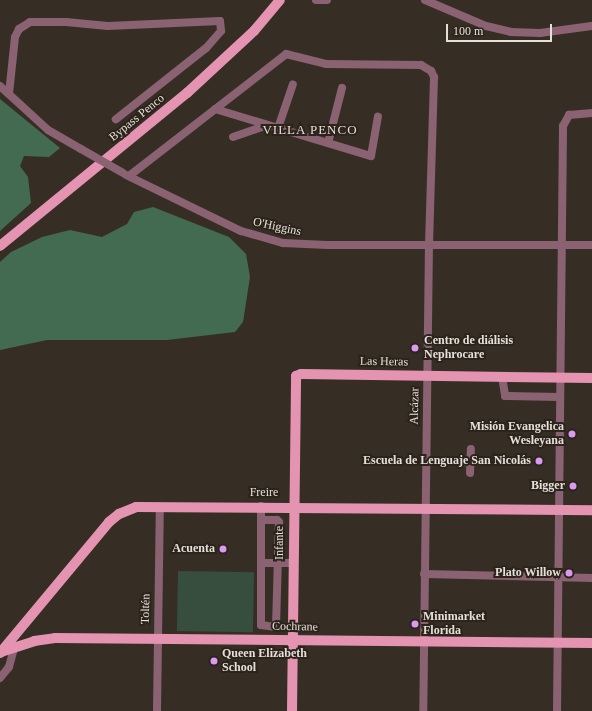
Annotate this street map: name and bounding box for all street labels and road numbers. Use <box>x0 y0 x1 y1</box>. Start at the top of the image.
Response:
street label: Bypass Penco <box>106 91 168 145</box>
street label: O'Higgins <box>252 215 302 239</box>
street label: Las Heras <box>360 354 408 370</box>
street label: Alcázar <box>407 387 423 425</box>
street label: Freire <box>250 486 278 500</box>
street label: Infante <box>273 526 287 560</box>
street label: Toltén <box>139 594 153 624</box>
street label: Cochrane <box>272 619 318 635</box>

